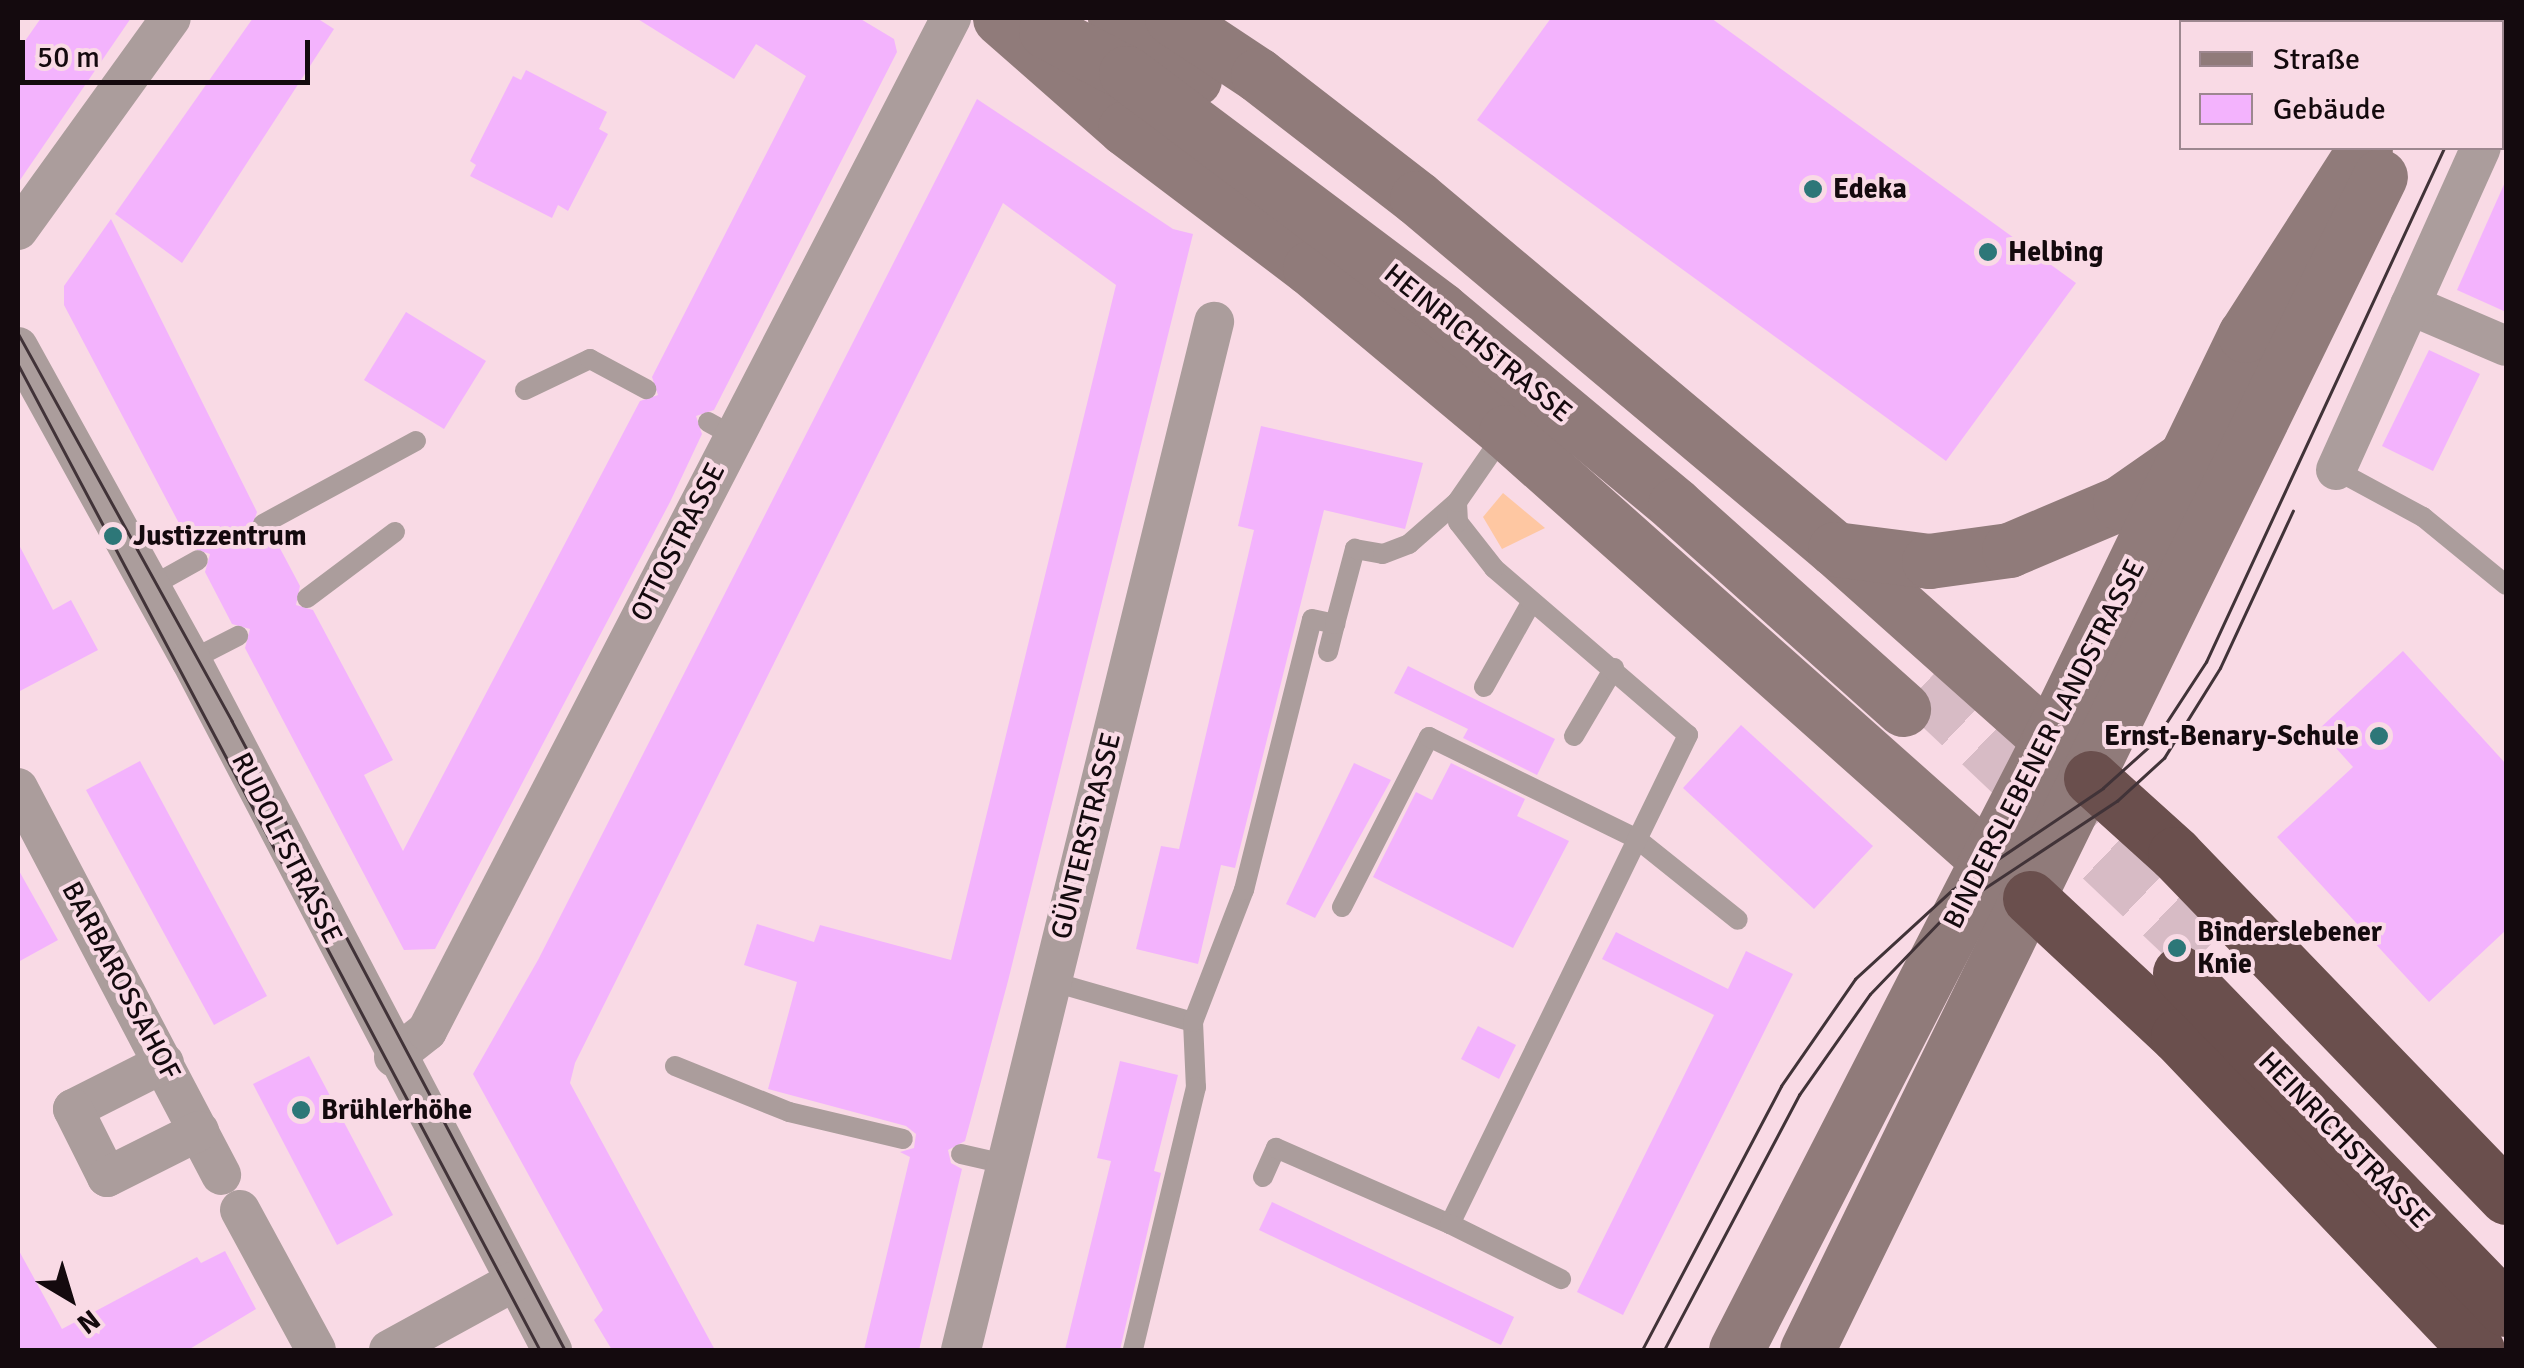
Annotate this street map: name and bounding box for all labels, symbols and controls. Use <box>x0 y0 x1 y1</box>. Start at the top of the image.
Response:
scale bar <box>25 20 315 82</box>
legend <box>2179 20 2504 150</box>
text: 50 m <box>37 39 100 76</box>
text: Straße <box>2273 41 2360 78</box>
text: Gebäude <box>2273 91 2386 128</box>
place label: Edeka <box>1833 172 1907 206</box>
marker: Edeka <box>1802 178 1824 200</box>
place label: Helbing <box>2008 235 2104 269</box>
marker: Helbing <box>1977 241 1999 263</box>
street label: HEINRICHSTRASSE <box>1377 257 1579 429</box>
street label: OTTOSTRASSE <box>624 457 732 627</box>
place label: Justizzentrum <box>133 519 307 553</box>
marker: Justizzentrum <box>102 525 124 547</box>
street label: BINDERSLEBENER LANDSTRASSE <box>1936 554 2152 934</box>
place label: Ernst-Benary-Schule <box>2104 719 2359 753</box>
marker: Ernst-Benary-Schule <box>2368 725 2390 747</box>
street label: GÜNTERSTRASSE <box>1044 729 1128 943</box>
street label: RUDOLFSTRASSE <box>224 747 350 949</box>
street label: BARBAROSSAHOF <box>55 876 187 1086</box>
place label: Binderslebener Knie <box>2197 915 2382 981</box>
marker: Binderslebener Knie <box>2166 937 2188 959</box>
street label: HEINRICHSTRASSE <box>2251 1045 2437 1235</box>
place label: Brühlerhöhe <box>321 1093 472 1127</box>
marker: Brühlerhöhe <box>290 1099 312 1121</box>
north arrow <box>20 1248 120 1348</box>
text: N <box>70 1302 107 1341</box>

